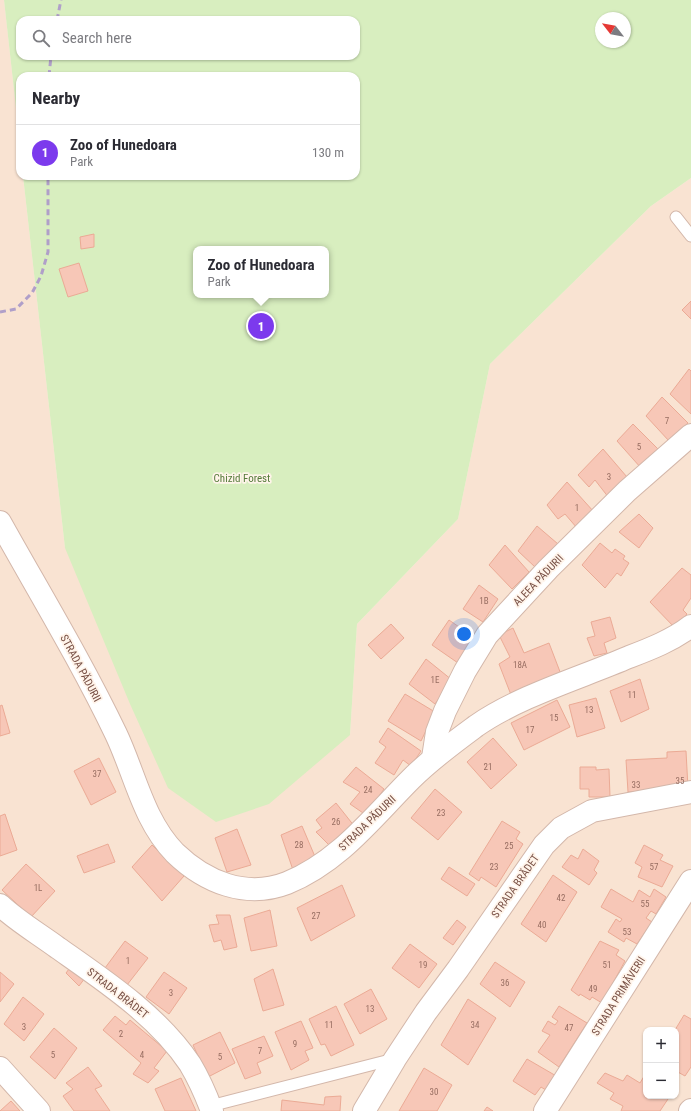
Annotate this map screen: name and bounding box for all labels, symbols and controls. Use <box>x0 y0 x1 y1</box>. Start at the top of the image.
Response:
north arrow <box>595 12 631 48</box>
search box <box>16 16 360 60</box>
icon: search <box>30 27 52 49</box>
text: Search here <box>62 29 132 47</box>
text: Nearby <box>32 88 80 108</box>
text: Zoo of Hunedoara <box>70 136 177 154</box>
text: 1 <box>42 145 48 160</box>
text: 130 m <box>312 145 344 160</box>
text: Park <box>70 154 93 169</box>
popup <box>193 246 329 298</box>
text: Zoo of Hunedoara <box>208 256 314 274</box>
text: Park <box>208 274 231 289</box>
pin: 1 <box>248 311 274 341</box>
house number: 7 <box>665 416 670 426</box>
house number: 5 <box>637 442 642 452</box>
park label: Chizid Forest <box>214 472 270 485</box>
house number: 3 <box>607 472 611 482</box>
house number: 1 <box>575 503 579 513</box>
street label: ALEEA PĂDURII <box>510 552 566 609</box>
house number: 1B <box>479 596 489 606</box>
your location <box>454 624 474 644</box>
street label: STRADA PĂDURII <box>57 632 104 704</box>
house number: 18A <box>513 660 527 670</box>
house number: 1E <box>431 675 440 685</box>
house number: 11 <box>628 690 636 700</box>
house number: 13 <box>585 705 593 715</box>
house number: 15 <box>550 713 559 723</box>
house number: 17 <box>526 725 535 735</box>
house number: 21 <box>484 762 492 772</box>
house number: 37 <box>93 769 102 779</box>
house number: 35 <box>676 776 685 786</box>
house number: 33 <box>632 780 640 790</box>
house number: 24 <box>364 785 373 795</box>
street label: STRADA PĂDURII <box>336 793 399 854</box>
house number: 23 <box>437 808 445 818</box>
house number: 26 <box>332 817 340 827</box>
house number: 28 <box>295 840 303 850</box>
house number: 25 <box>505 841 514 851</box>
street label: STRADA BRĂDET <box>489 852 542 920</box>
house number: 23 <box>490 862 498 872</box>
house number: 57 <box>650 862 659 872</box>
house number: 1L <box>34 883 43 893</box>
house number: 42 <box>557 893 566 903</box>
house number: 55 <box>641 899 650 909</box>
house number: 27 <box>312 911 321 921</box>
house number: 40 <box>538 920 546 930</box>
house number: 53 <box>623 927 631 937</box>
street label: STRADA PRIMĂVERII <box>589 954 648 1038</box>
house number: 1 <box>126 956 130 966</box>
house number: 19 <box>419 960 427 970</box>
house number: 51 <box>603 960 611 970</box>
street label: STRADA BRĂDET <box>84 965 151 1022</box>
house number: 36 <box>501 978 509 988</box>
house number: 49 <box>589 984 597 994</box>
house number: 3 <box>169 988 173 998</box>
house number: 13 <box>366 1004 374 1014</box>
house number: 11 <box>325 1020 333 1030</box>
house number: 34 <box>471 1020 480 1030</box>
house number: 3 <box>22 1022 26 1032</box>
house number: 47 <box>565 1023 574 1033</box>
map controls <box>643 1027 679 1099</box>
button: + <box>643 1027 679 1063</box>
house number: 2 <box>119 1029 124 1039</box>
house number: 9 <box>293 1039 297 1049</box>
house number: 7 <box>258 1046 263 1056</box>
house number: 5 <box>51 1050 56 1060</box>
house number: 4 <box>140 1050 145 1060</box>
house number: 5 <box>218 1052 223 1062</box>
button: − <box>643 1063 679 1099</box>
house number: 30 <box>430 1087 438 1097</box>

